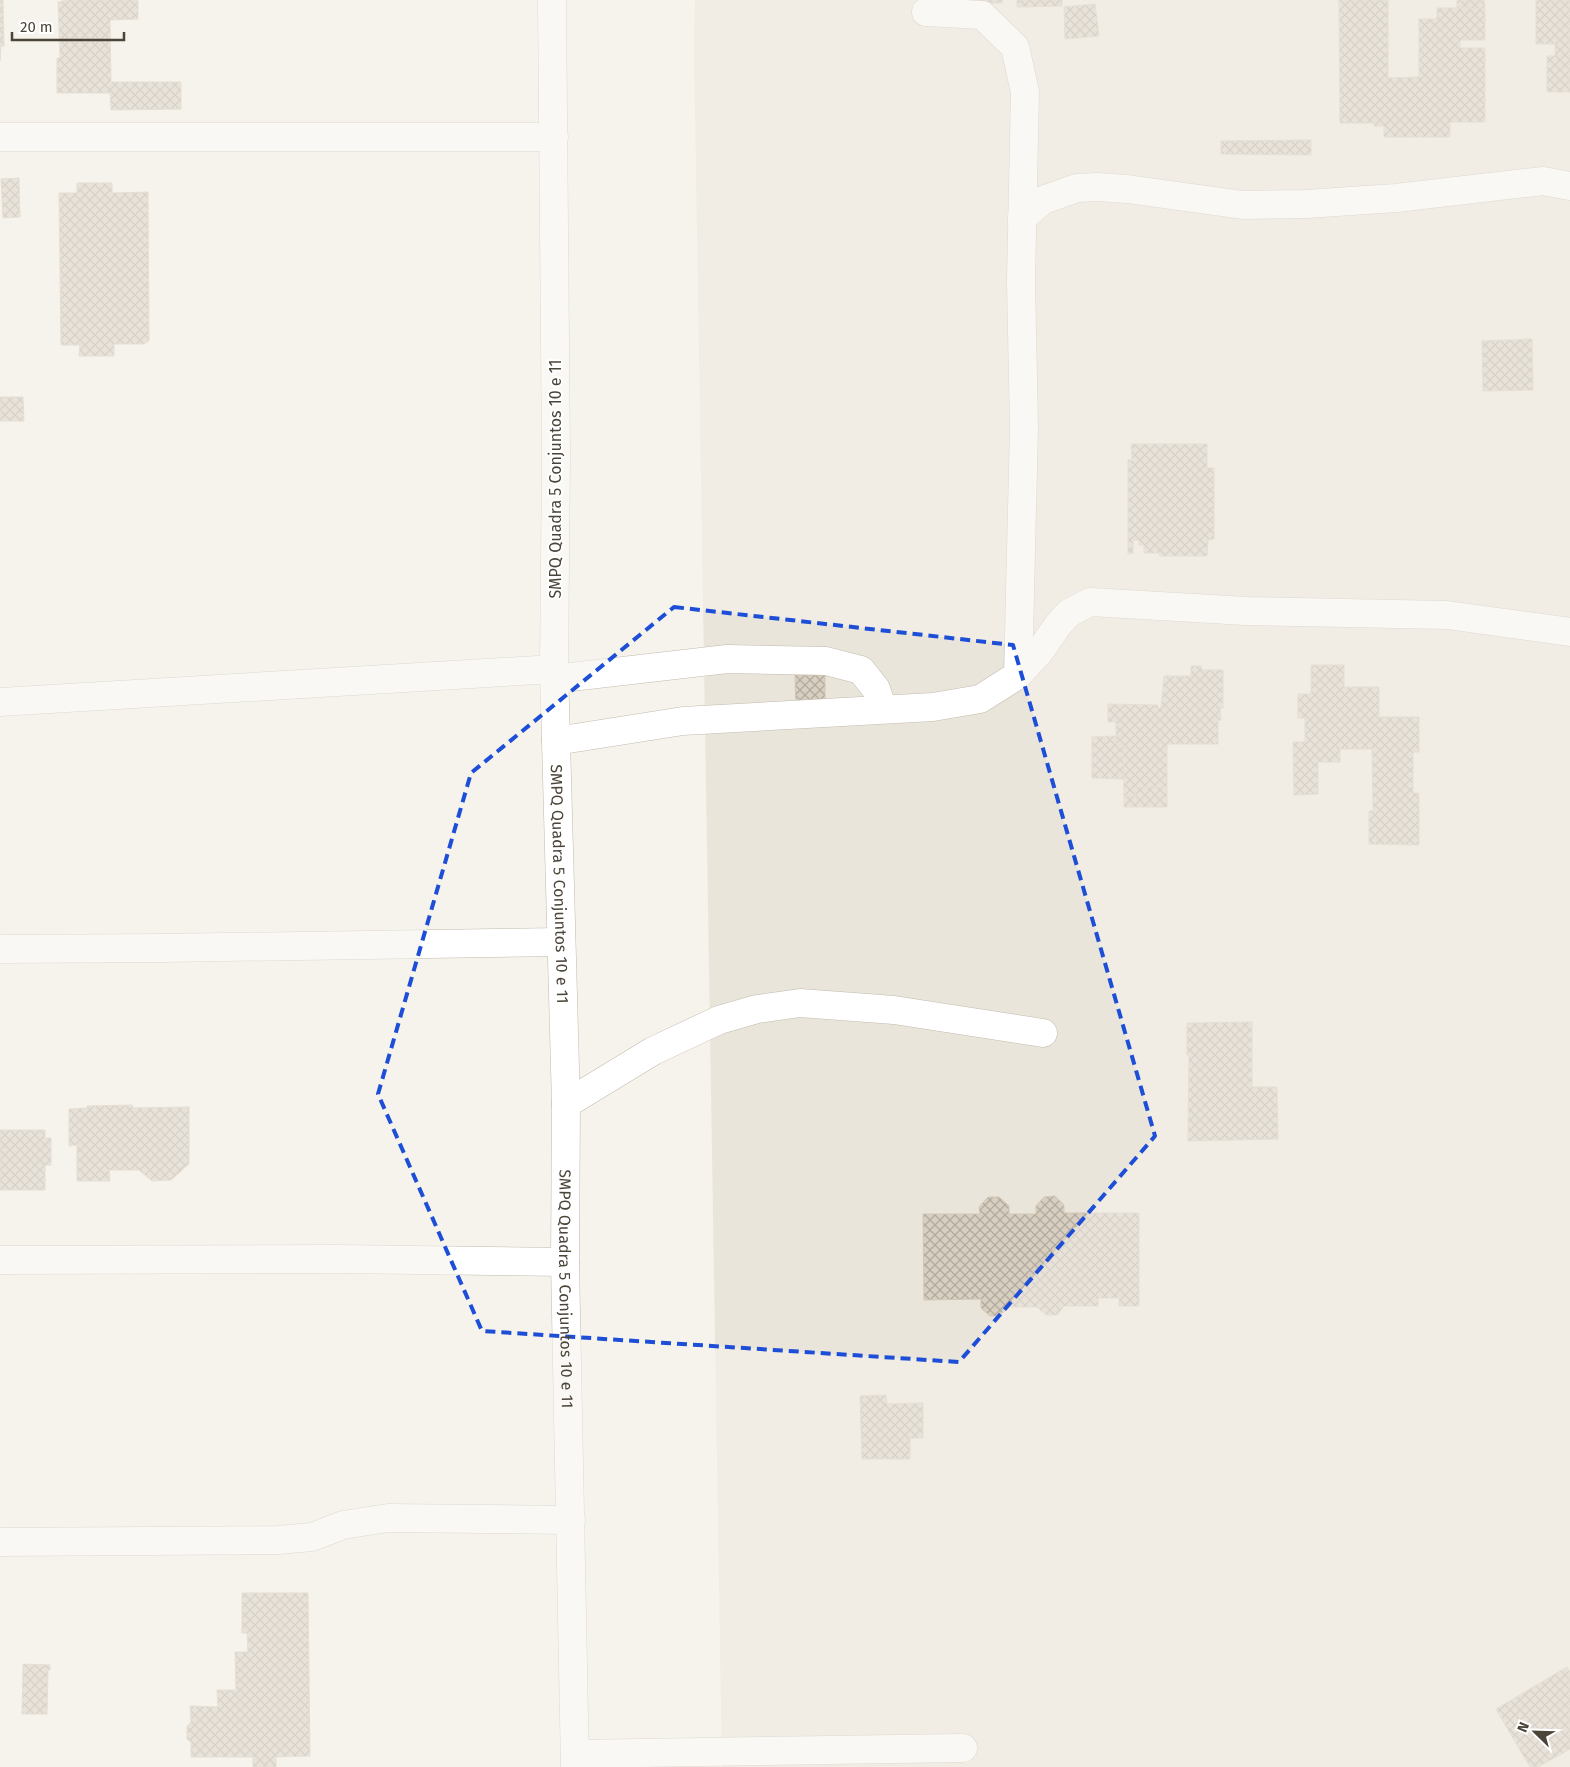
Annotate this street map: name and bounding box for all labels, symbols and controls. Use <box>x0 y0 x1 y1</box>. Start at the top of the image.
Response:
scale bar <box>12 10 125 42</box>
text: 20 m <box>20 18 53 36</box>
street label: SMPQ Quadra 5 Conjuntos 10 e 11 <box>546 360 565 598</box>
street label: SMPQ Quadra 5 Conjuntos 10 e 11 <box>547 764 572 1004</box>
street label: SMPQ Quadra 5 Conjuntos 10 e 11 <box>555 1169 577 1409</box>
north arrow <box>1510 1707 1560 1757</box>
text: N <box>1514 1720 1533 1735</box>

